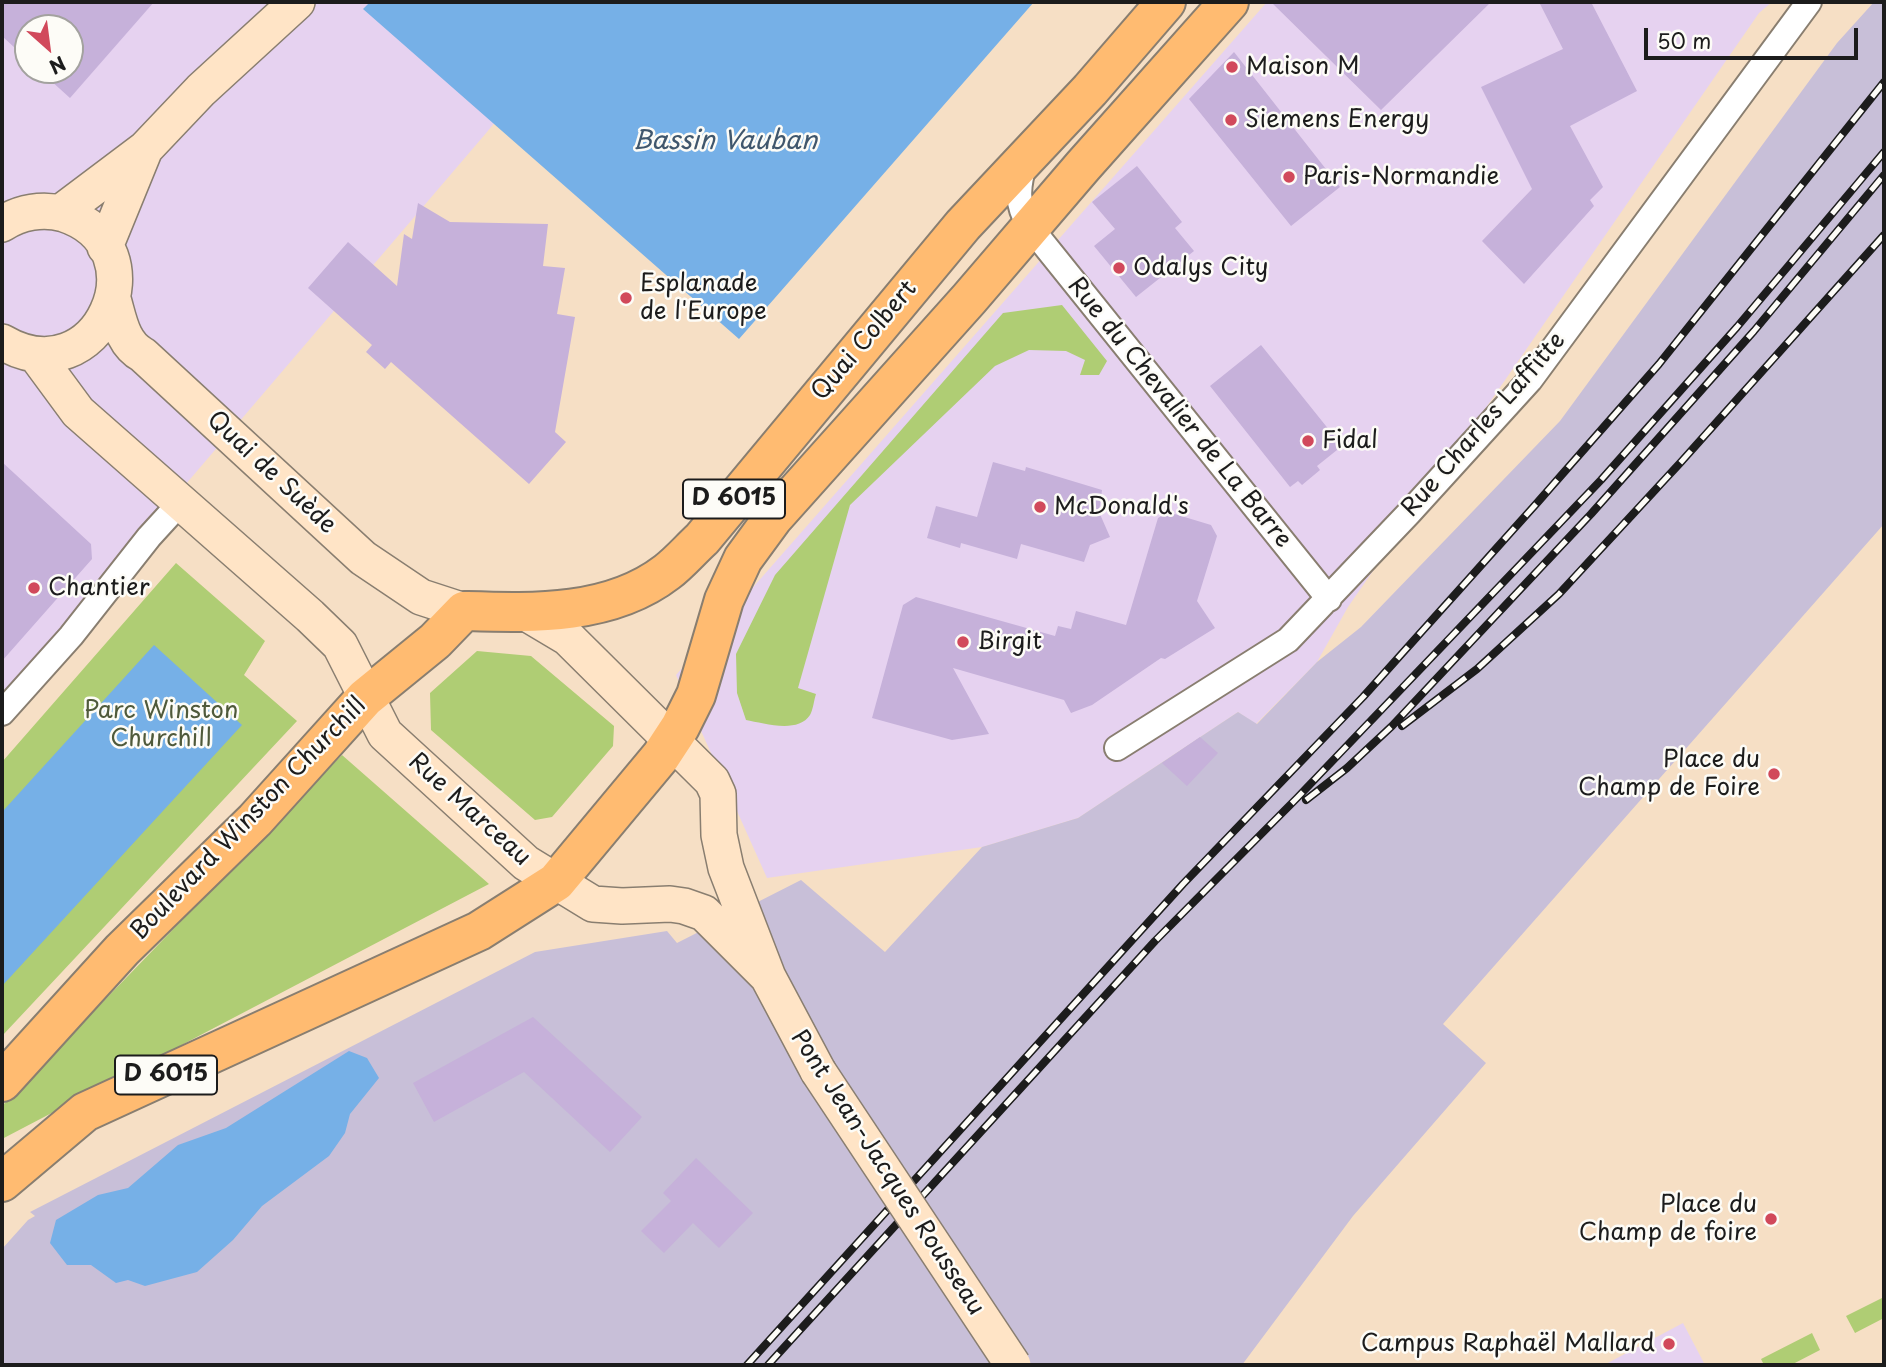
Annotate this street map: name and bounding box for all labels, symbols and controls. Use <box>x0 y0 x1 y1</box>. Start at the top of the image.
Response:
north arrow <box>14 14 84 84</box>
scale bar <box>1648 14 1862 58</box>
text: 50 m <box>1657 24 1711 56</box>
text: N <box>45 50 71 82</box>
place label: Maison M <box>1246 53 1360 81</box>
marker: Maison M <box>1224 59 1240 75</box>
place label: Siemens Energy <box>1245 106 1429 134</box>
marker: Siemens Energy <box>1223 112 1239 128</box>
water label: Bassin Vauban <box>633 126 817 158</box>
place label: Paris-Normandie <box>1303 163 1499 191</box>
marker: Paris-Normandie <box>1281 169 1297 185</box>
place label: Odalys City <box>1133 254 1269 282</box>
marker: Odalys City <box>1111 260 1127 276</box>
place label: Esplanade de l'Europe <box>640 270 767 326</box>
street label: Rue du Chevalier de La Barre <box>1061 272 1297 554</box>
street label: Quai Colbert <box>806 275 924 407</box>
marker: Esplanade de l'Europe <box>618 290 634 306</box>
street label: Rue Charles Laffitte <box>1396 327 1572 523</box>
street label: Quai de Suède <box>200 406 342 540</box>
place label: Fidal <box>1322 427 1378 455</box>
marker: Fidal <box>1300 433 1316 449</box>
road number: D 6015 <box>683 480 785 519</box>
place label: McDonald's <box>1054 493 1189 521</box>
marker: McDonald's <box>1032 499 1048 515</box>
place label: Chantier <box>48 574 150 602</box>
marker: Chantier <box>26 580 42 596</box>
place label: Birgit <box>977 628 1042 656</box>
marker: Birgit <box>955 634 971 650</box>
street label: Boulevard Winston Churchill <box>125 692 373 946</box>
park label: Parc Winston Churchill <box>84 697 238 753</box>
place label: Place du Champ de Foire <box>1578 746 1760 802</box>
street label: Rue Marceau <box>402 748 536 872</box>
marker: Place du Champ de Foire <box>1766 766 1782 782</box>
street label: Pont Jean-Jacques Rousseau <box>784 1025 990 1321</box>
road number: D 6015 <box>115 1056 217 1094</box>
place label: Place du Champ de foire <box>1579 1191 1757 1247</box>
marker: Place du Champ de foire <box>1763 1211 1779 1227</box>
place label: Campus Raphaël Mallard <box>1361 1330 1655 1358</box>
marker: Campus Raphaël Mallard <box>1661 1336 1677 1352</box>

